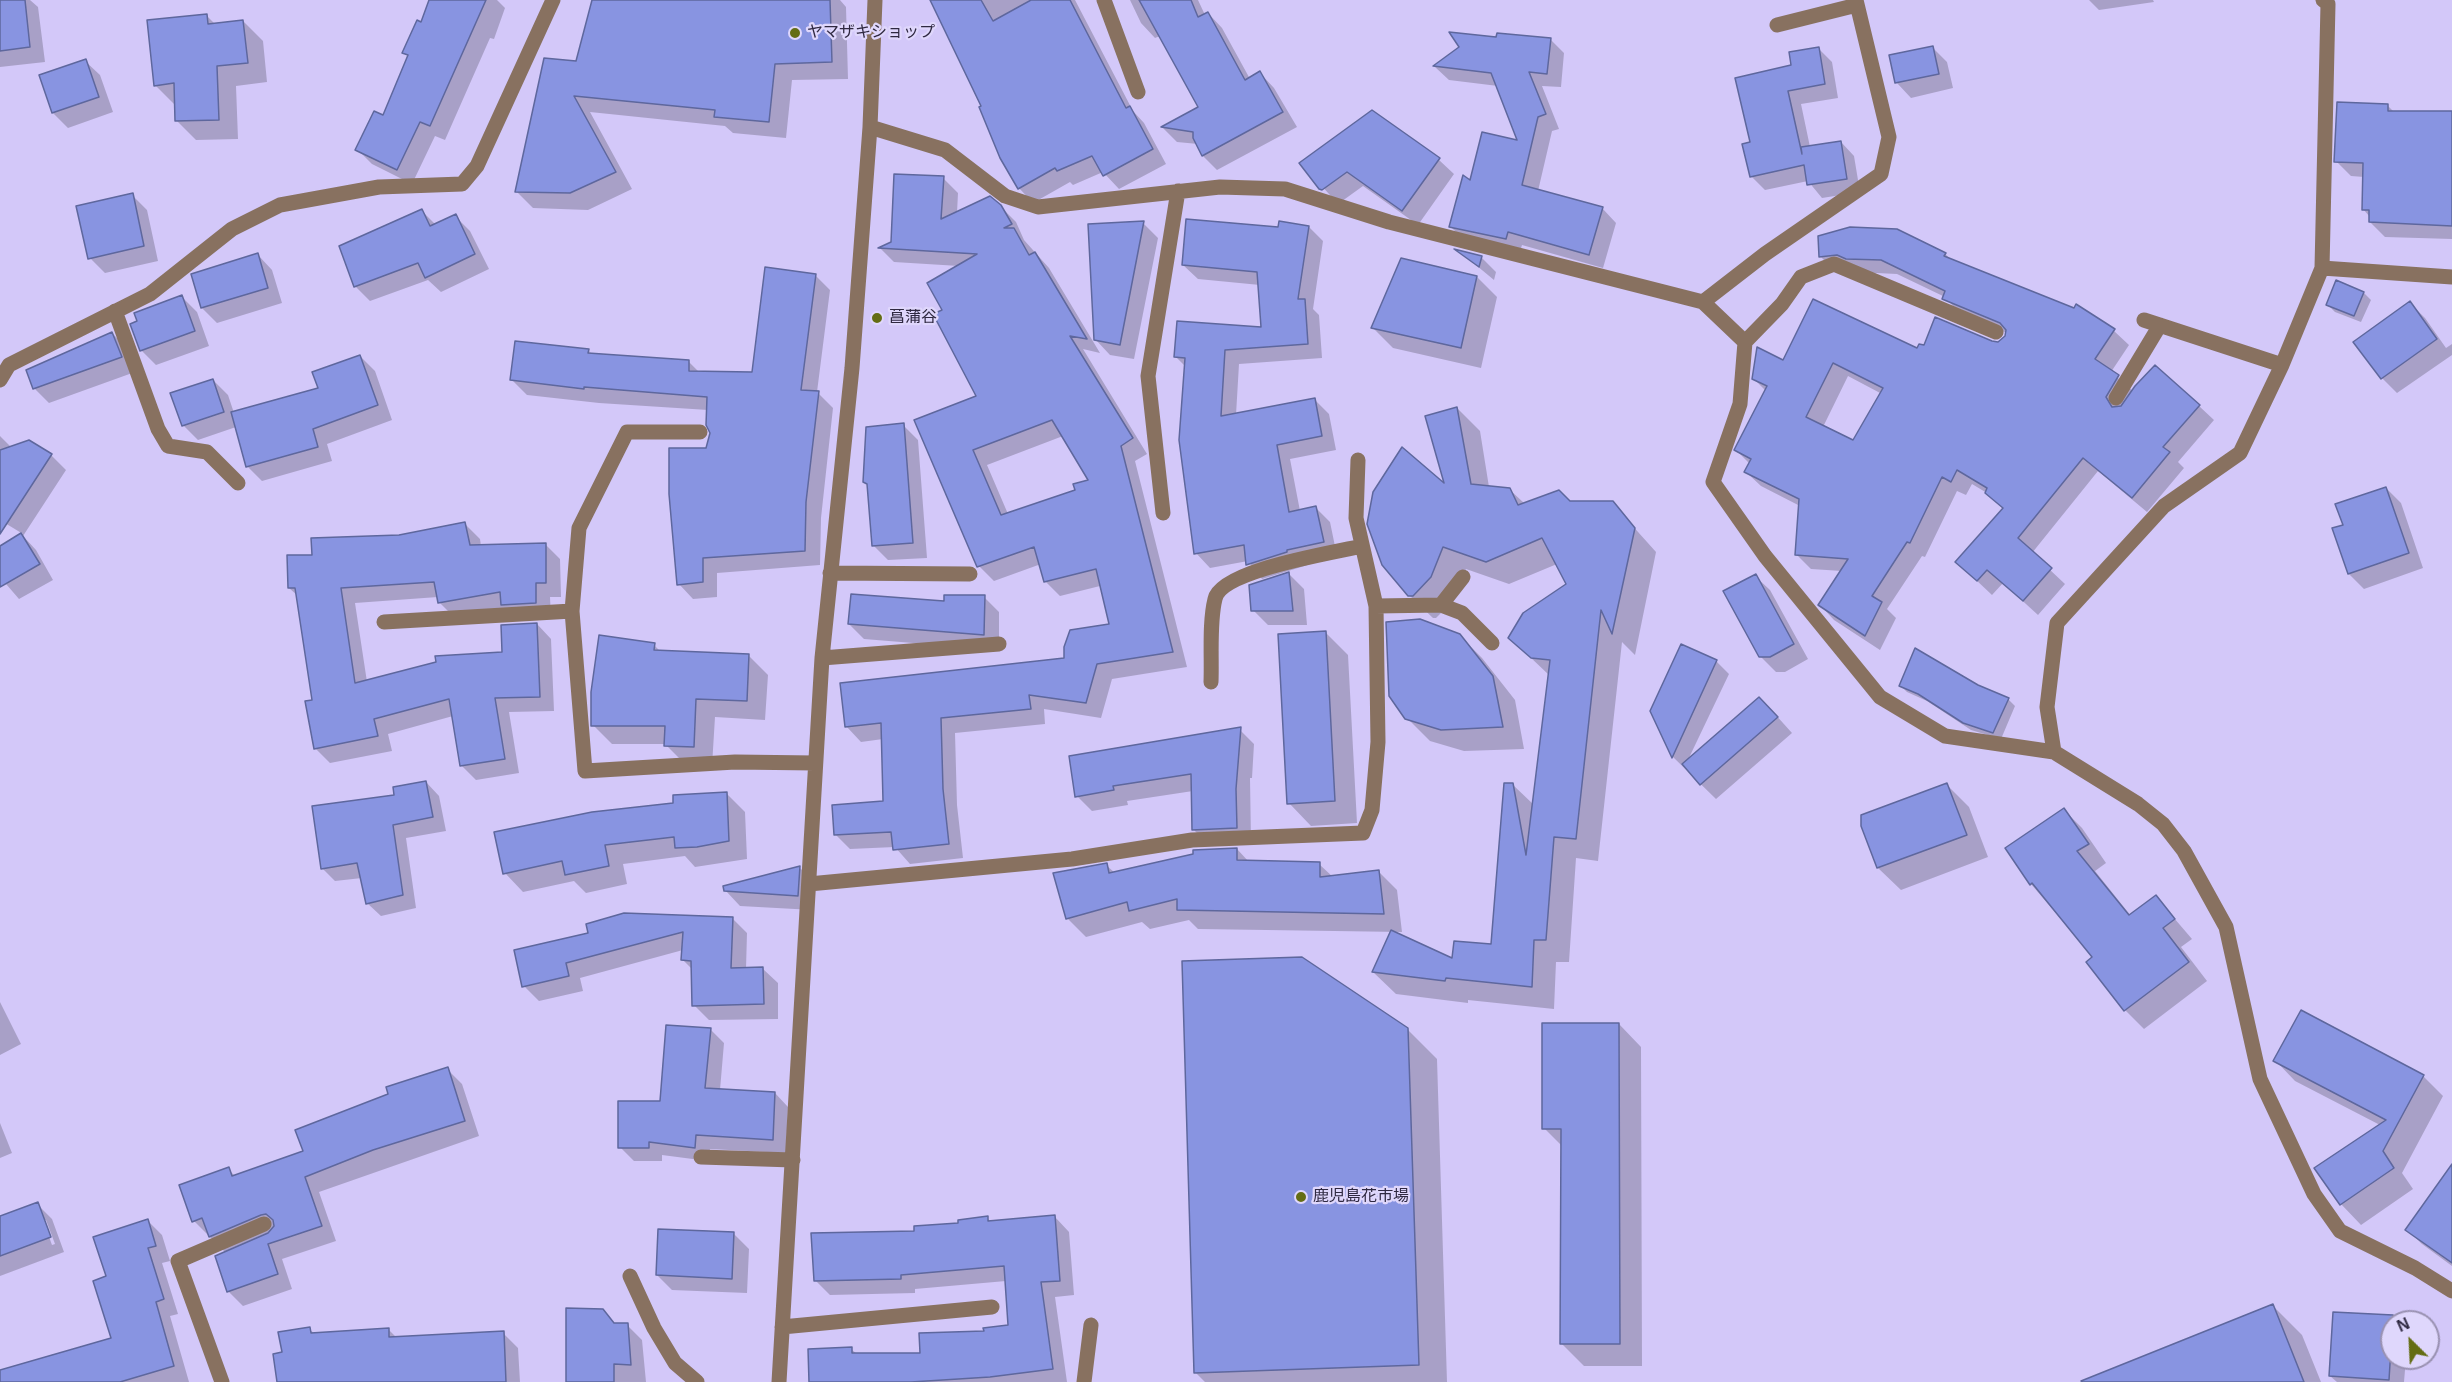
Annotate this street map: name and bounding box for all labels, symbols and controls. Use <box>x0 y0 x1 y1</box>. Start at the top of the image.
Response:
place label: ヤマザキショップ <box>807 23 935 43</box>
marker: ヤマザキショップ <box>788 26 802 40</box>
place label: 菖蒲谷 <box>889 308 937 328</box>
marker: 菖蒲谷 <box>870 311 884 325</box>
place label: 鹿児島花市場 <box>1313 1187 1409 1207</box>
marker: 鹿児島花市場 <box>1294 1190 1308 1204</box>
north arrow <box>2380 1310 2440 1370</box>
text: N <box>2395 1315 2412 1335</box>

